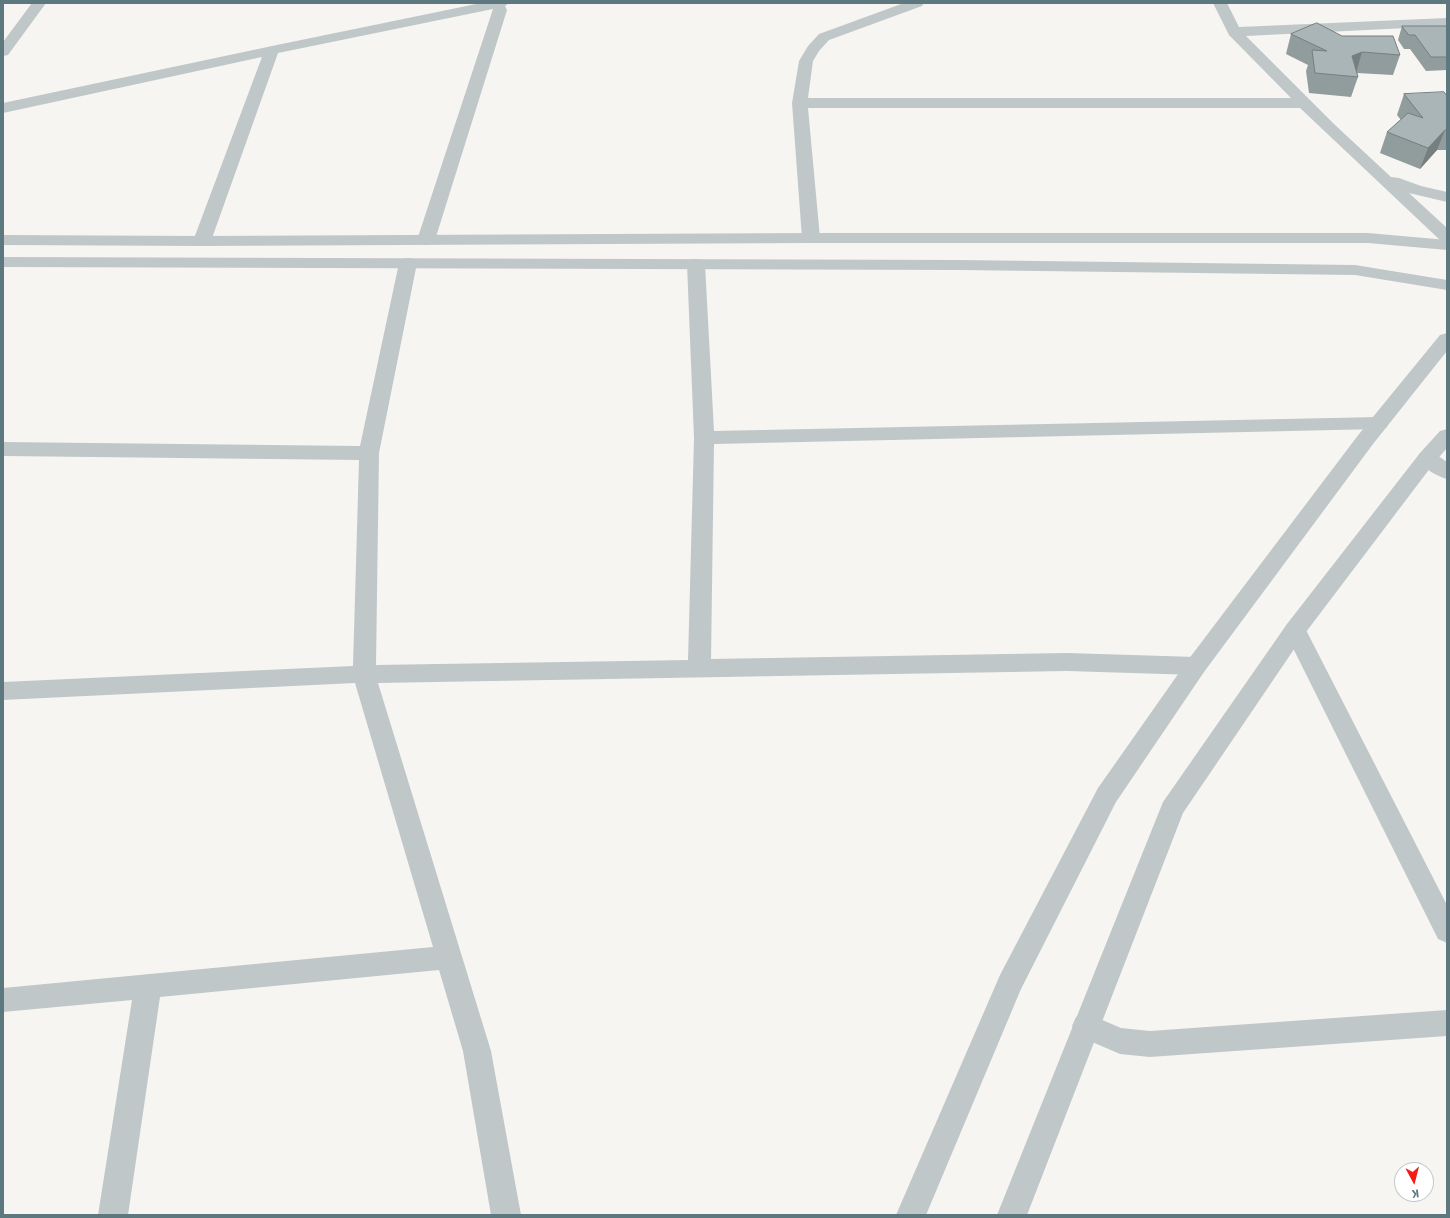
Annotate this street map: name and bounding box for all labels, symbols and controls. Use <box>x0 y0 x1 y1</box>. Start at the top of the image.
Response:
north arrow <box>1394 1162 1434 1202</box>
text: K <box>1411 1187 1420 1200</box>

